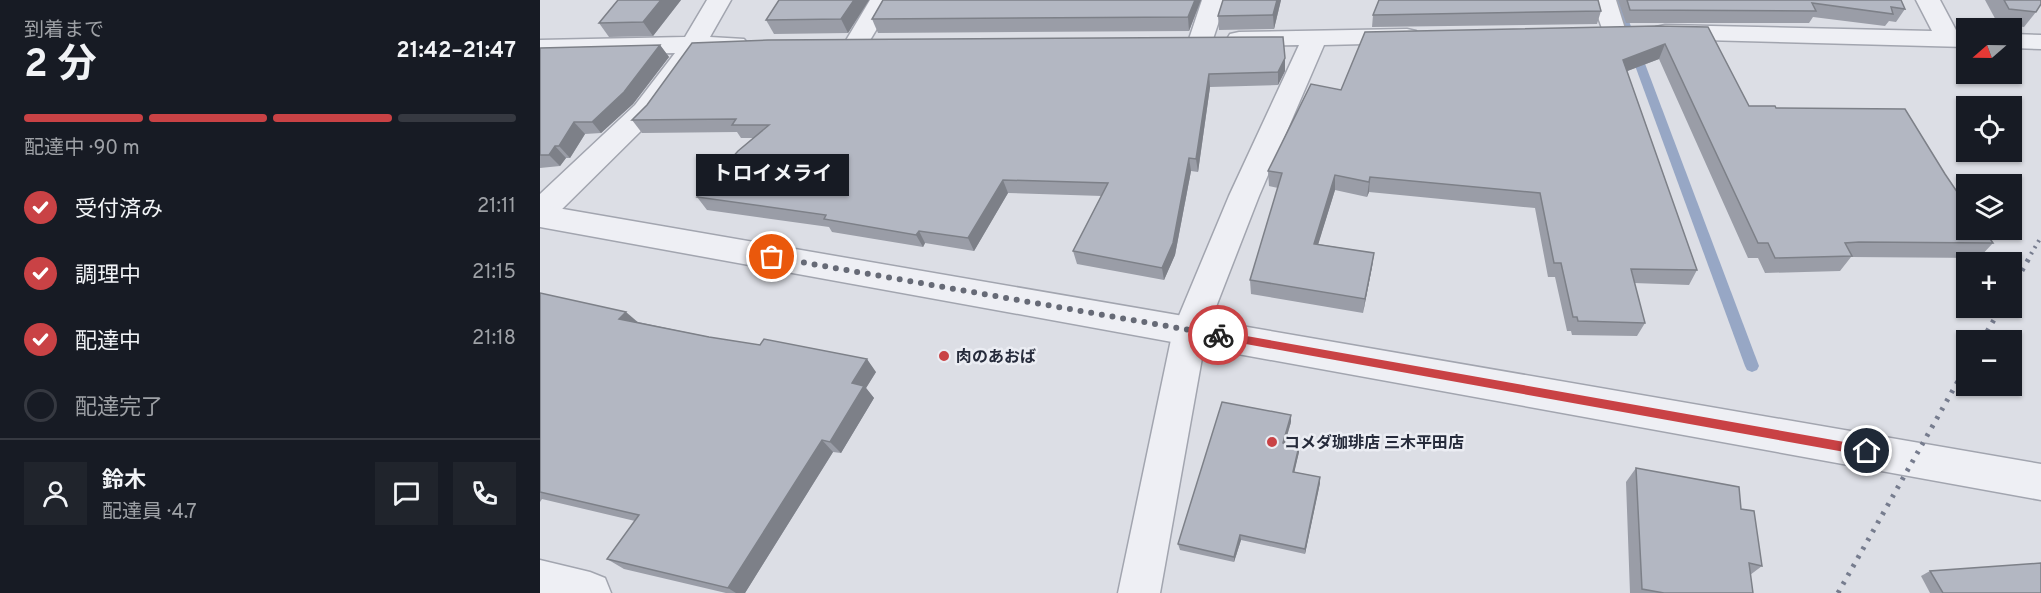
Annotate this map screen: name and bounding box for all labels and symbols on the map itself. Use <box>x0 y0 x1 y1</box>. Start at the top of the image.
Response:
north arrow <box>1956 18 2022 84</box>
callout: トロイメライ <box>696 155 848 197</box>
pin <box>746 231 797 282</box>
courier <box>1188 305 1248 365</box>
place label: 肉のあおば <box>956 348 1036 368</box>
marker: 肉のあおば <box>937 349 951 363</box>
pin <box>1841 425 1892 476</box>
place label: コメダ珈琲店 三木平田店 <box>1284 434 1464 454</box>
marker: コメダ珈琲店 三木平田店 <box>1265 435 1279 449</box>

